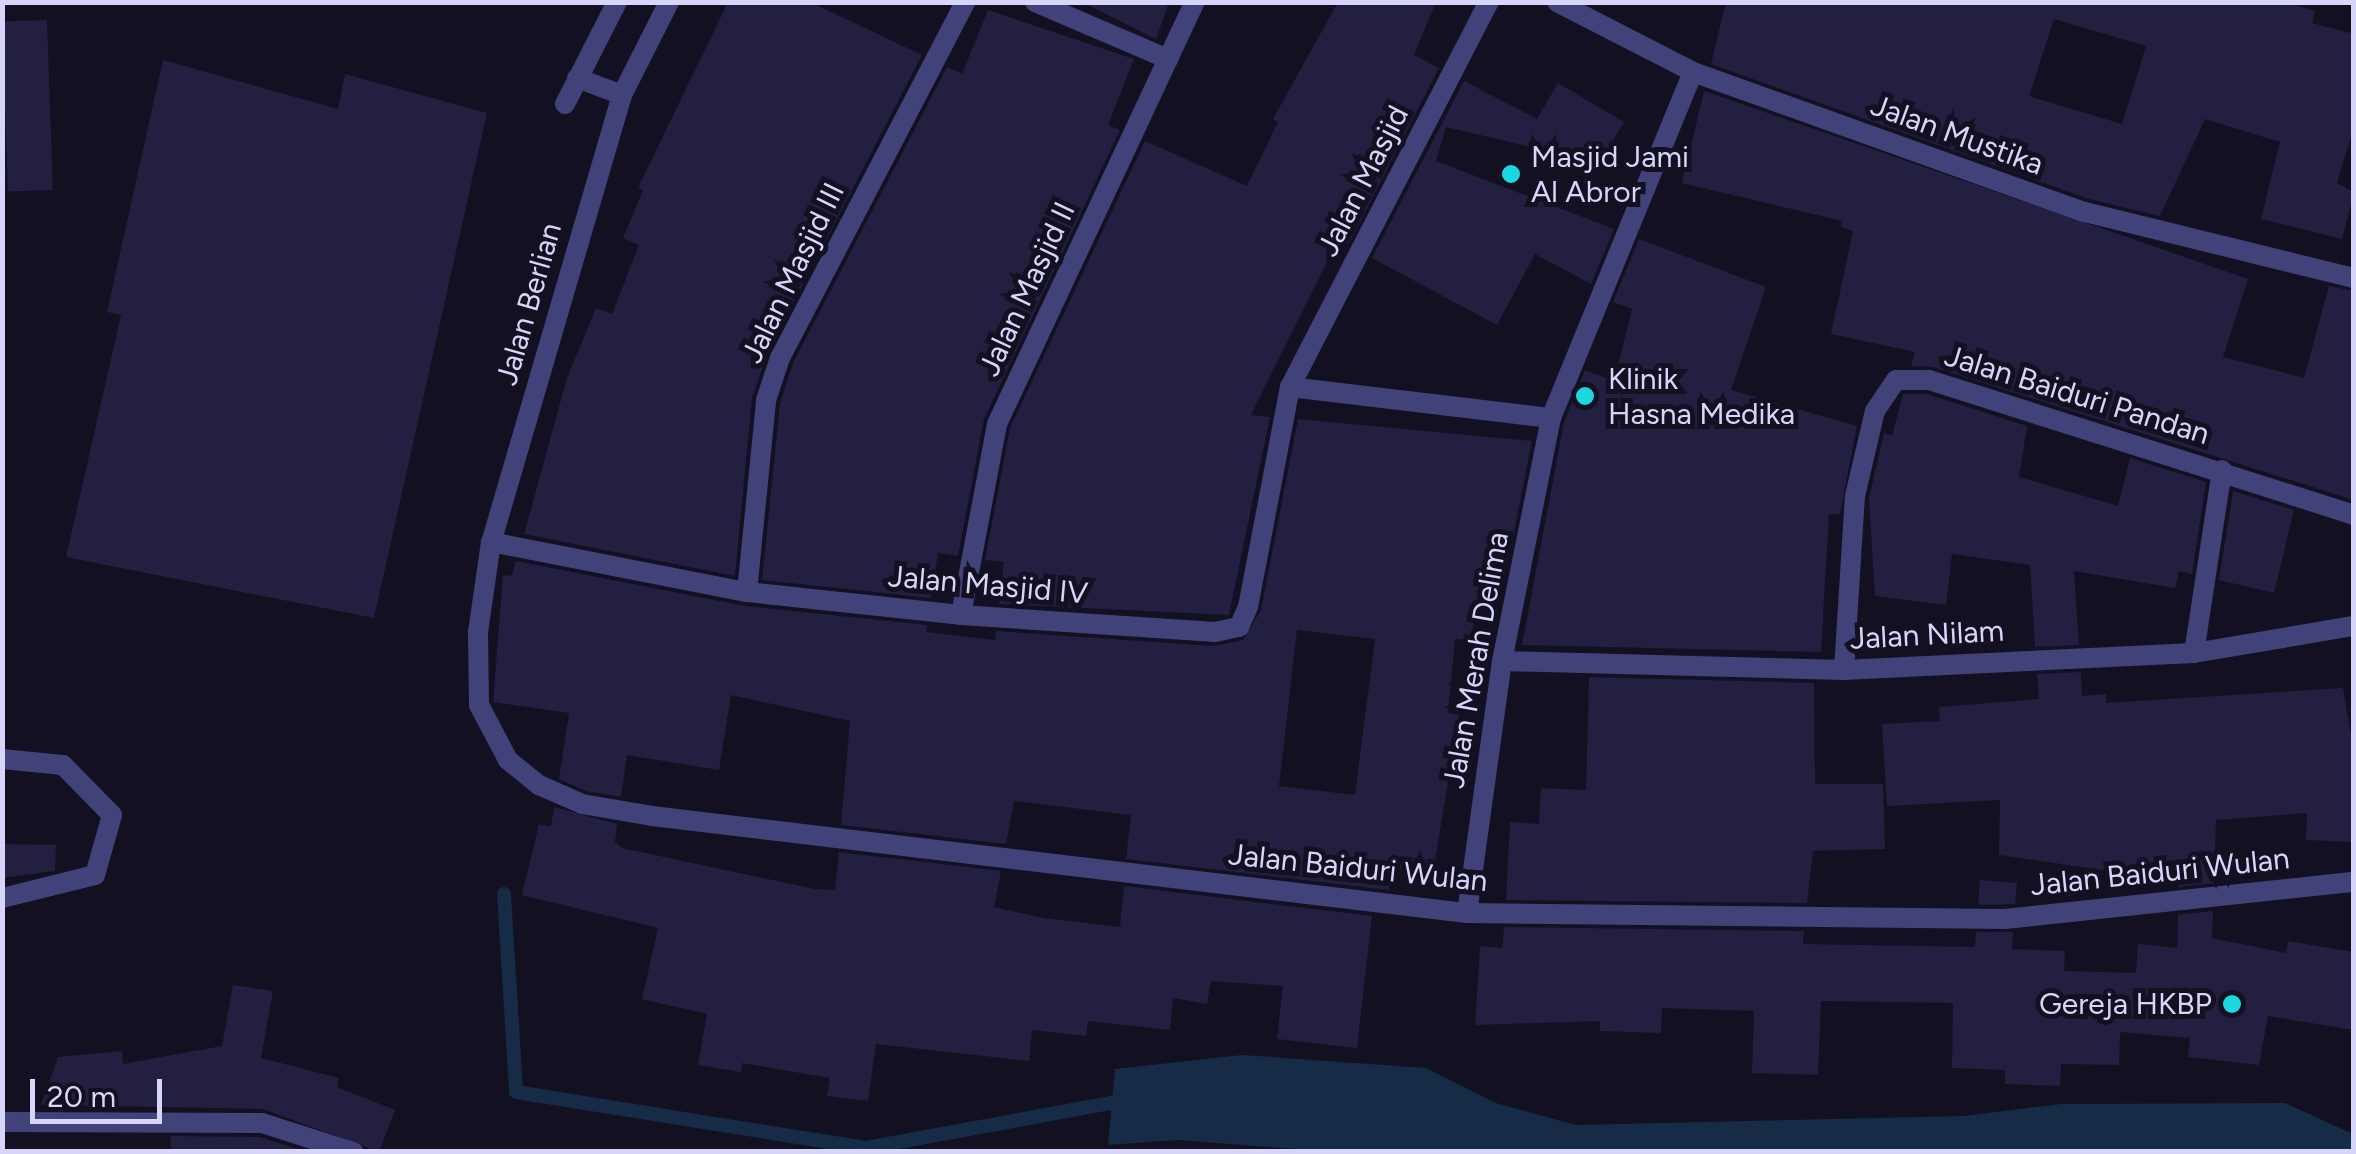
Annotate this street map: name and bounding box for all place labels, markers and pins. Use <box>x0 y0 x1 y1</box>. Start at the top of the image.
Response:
place label: Masjid Jami Al Abror <box>1531 139 1689 210</box>
marker: Masjid Jami Al Abror <box>1500 163 1522 185</box>
place label: Klinik Hasna Medika <box>1608 361 1795 432</box>
marker: Klinik Hasna Medika <box>1572 383 1598 409</box>
place label: Gereja HKBP <box>2039 986 2212 1022</box>
marker: Gereja HKBP <box>2221 993 2243 1015</box>

